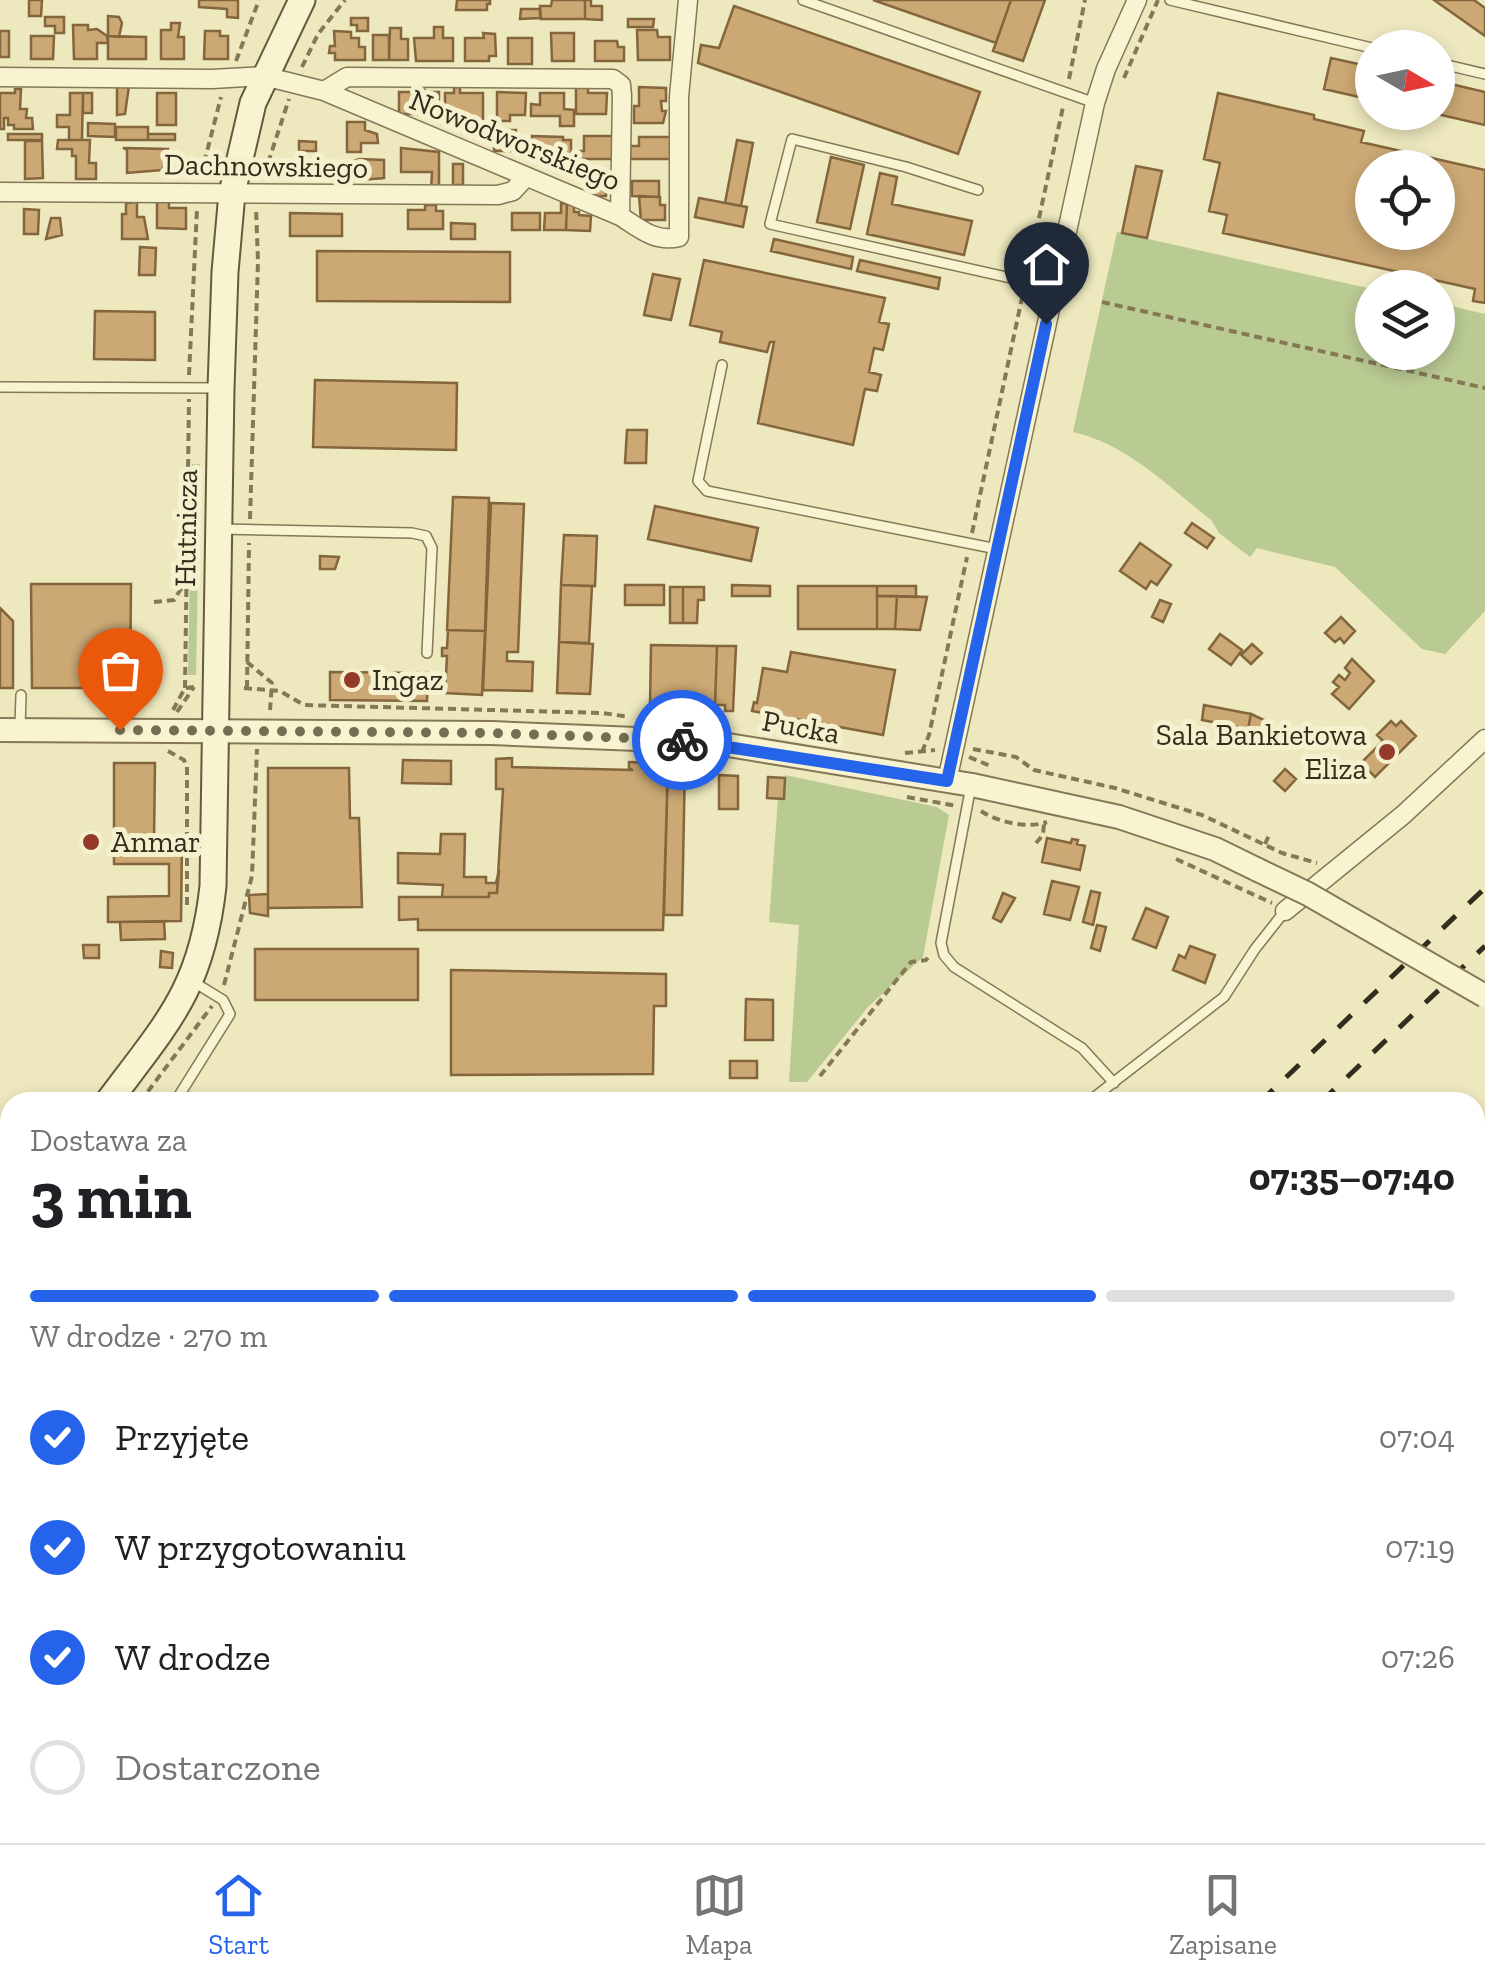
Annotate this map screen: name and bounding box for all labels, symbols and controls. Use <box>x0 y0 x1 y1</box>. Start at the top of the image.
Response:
north arrow <box>1355 30 1455 130</box>
map controls <box>1355 30 1455 370</box>
street label: Nowodworskiego <box>404 81 626 199</box>
street label: Dachnowskiego <box>164 146 368 186</box>
button: locate <box>1355 150 1455 250</box>
pin <box>1004 222 1089 325</box>
icon: home <box>1019 237 1074 292</box>
button: layers <box>1355 270 1455 370</box>
street label: Hutnicza <box>167 469 205 587</box>
pin <box>78 628 163 731</box>
icon: bag <box>93 643 148 698</box>
place label: Ingaz <box>372 662 444 698</box>
marker: Ingaz <box>341 669 363 691</box>
courier <box>632 690 732 790</box>
street label: Pucka <box>759 703 843 751</box>
icon: bike <box>655 713 710 768</box>
place label: Sala Bankietowa Eliza <box>1156 717 1367 787</box>
marker: Sala Bankietowa Eliza <box>1376 741 1398 763</box>
place label: Anmar <box>111 824 201 860</box>
marker: Anmar <box>80 831 102 853</box>
text: Dostawa za <box>30 1121 187 1159</box>
text: 07:35–07:40 <box>1249 1154 1455 1200</box>
text: 3 min <box>30 1157 192 1235</box>
text: W drodze · 270 m <box>30 1317 267 1355</box>
icon: check <box>30 1410 85 1465</box>
text: Przyjęte <box>115 1414 249 1460</box>
text: 07:04 <box>1379 1418 1455 1456</box>
icon: check <box>30 1520 85 1575</box>
text: W przygotowaniu <box>115 1524 406 1570</box>
text: 07:19 <box>1385 1528 1455 1566</box>
icon: check <box>30 1630 85 1685</box>
text: W drodze <box>115 1634 271 1680</box>
text: 07:26 <box>1381 1638 1455 1676</box>
text: Dostarczone <box>115 1744 321 1790</box>
tab: Start <box>208 1868 269 1961</box>
tab: Mapa <box>686 1868 752 1961</box>
tab: Zapisane <box>1169 1868 1277 1961</box>

